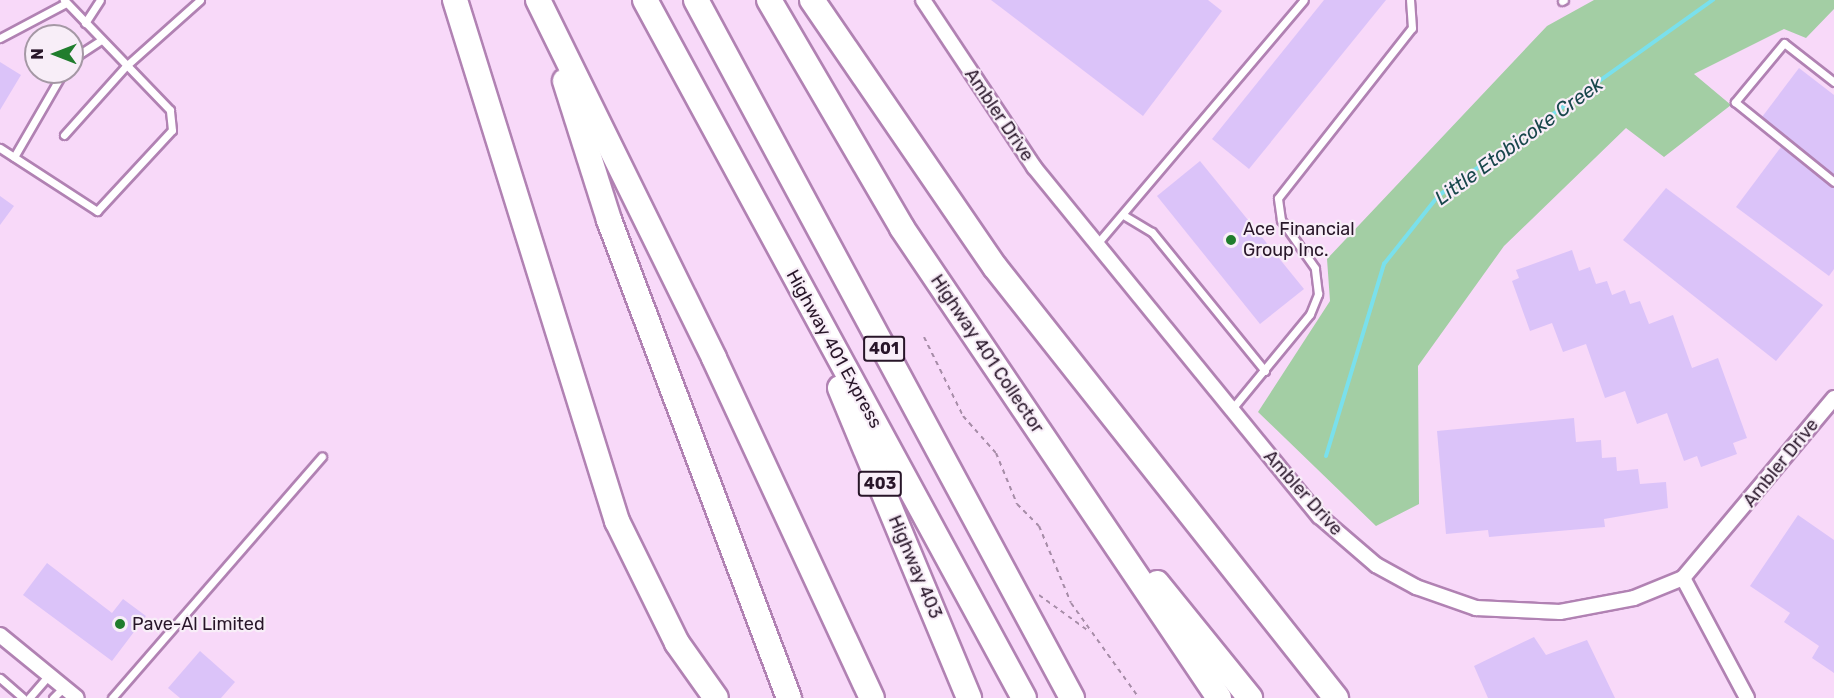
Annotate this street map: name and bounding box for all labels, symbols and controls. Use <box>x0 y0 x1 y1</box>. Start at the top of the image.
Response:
north arrow <box>24 24 84 84</box>
text: N <box>28 48 47 60</box>
street label: Ambler Drive <box>960 64 1038 166</box>
water label: Little Etobicoke Creek <box>1430 72 1608 210</box>
place label: Ace Financial Group Inc. <box>1243 219 1355 262</box>
marker: Ace Financial Group Inc. <box>1224 233 1238 247</box>
street label: Highway 401 Express <box>781 266 887 432</box>
street label: Highway 401 Collector <box>926 270 1048 438</box>
road number: 401 <box>863 336 905 362</box>
street label: Ambler Drive <box>1739 414 1823 512</box>
street label: Ambler Drive <box>1259 446 1347 540</box>
road number: 403 <box>858 471 902 497</box>
street label: Highway 403 <box>883 512 947 622</box>
place label: Pave-Al Limited <box>132 613 265 635</box>
marker: Pave-Al Limited <box>113 617 127 631</box>

